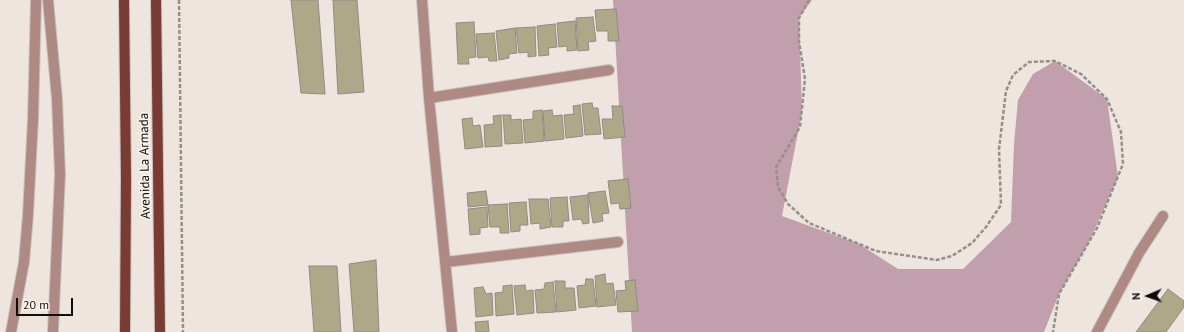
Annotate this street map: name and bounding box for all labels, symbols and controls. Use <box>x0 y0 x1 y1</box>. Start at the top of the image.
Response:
street label: Avenida La Armada <box>136 113 154 219</box>
north arrow <box>1128 276 1168 316</box>
scale bar <box>18 290 75 316</box>
text: N <box>1129 293 1143 300</box>
text: 20 m <box>23 297 49 312</box>

